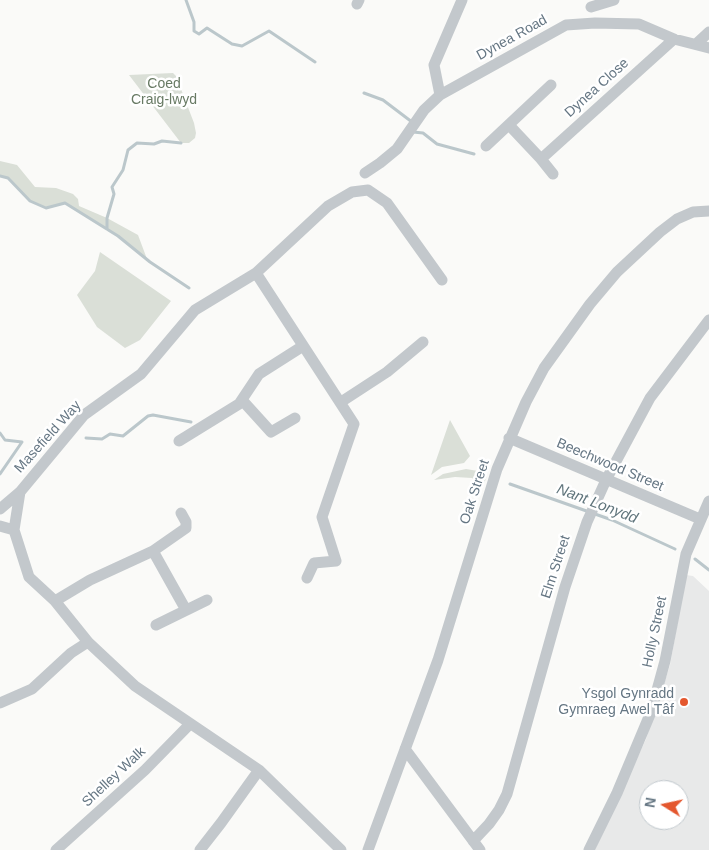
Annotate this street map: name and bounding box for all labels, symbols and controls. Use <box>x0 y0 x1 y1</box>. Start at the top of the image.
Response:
street label: Dynea Road <box>474 12 550 64</box>
street label: Dynea Close <box>562 55 632 121</box>
park label: Coed Craig-lwyd <box>131 76 197 108</box>
street label: Masefield Way <box>11 397 85 477</box>
street label: Beechwood Street <box>554 435 666 495</box>
street label: Oak Street <box>457 458 493 526</box>
water label: Nant Lonydd <box>554 480 640 528</box>
street label: Elm Street <box>538 533 574 601</box>
street label: Holly Street <box>639 595 671 669</box>
place label: Ysgol Gynradd Gymraeg Awel Tâf <box>558 686 674 719</box>
marker: Ysgol Gynradd Gymraeg Awel Tâf <box>678 696 690 708</box>
street label: Shelley Walk <box>79 743 149 811</box>
north arrow <box>639 780 689 830</box>
text: N <box>641 796 659 809</box>

